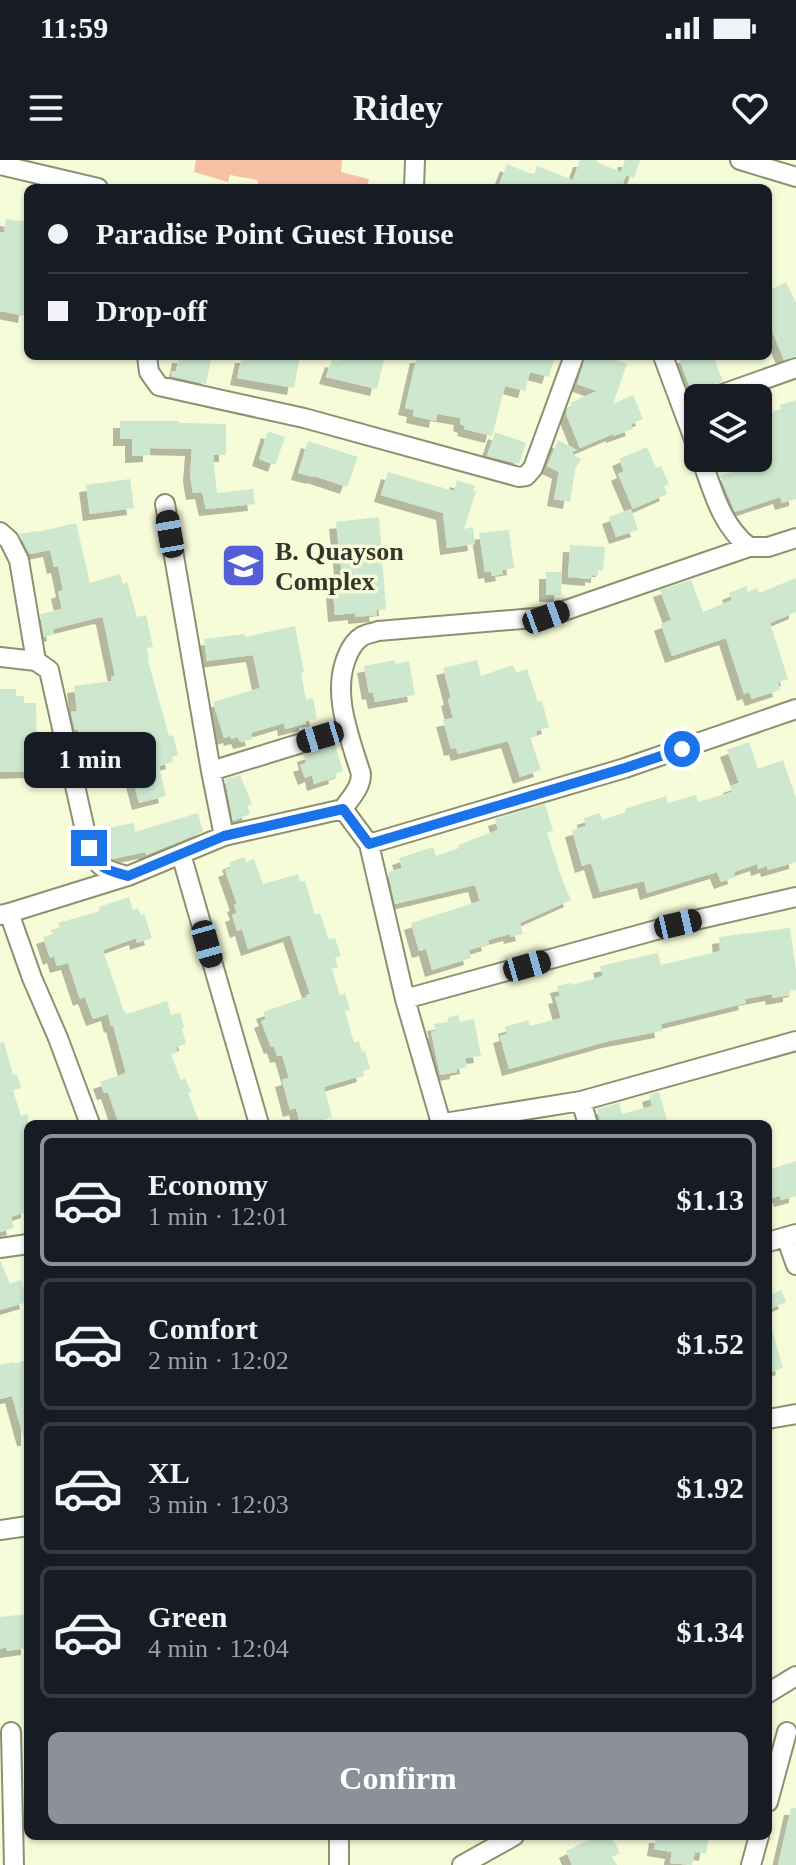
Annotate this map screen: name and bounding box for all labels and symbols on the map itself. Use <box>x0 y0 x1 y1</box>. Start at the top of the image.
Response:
car <box>154 508 186 560</box>
place label: B. Quayson Complex <box>275 537 404 596</box>
school or university icon: B. Quayson Complex <box>220 542 268 590</box>
car <box>519 598 573 636</box>
car <box>294 719 346 755</box>
route start <box>664 731 700 767</box>
callout: 1 min <box>23 732 155 788</box>
route end <box>71 830 107 866</box>
car <box>652 907 704 941</box>
car <box>189 918 225 970</box>
car <box>501 948 553 984</box>

